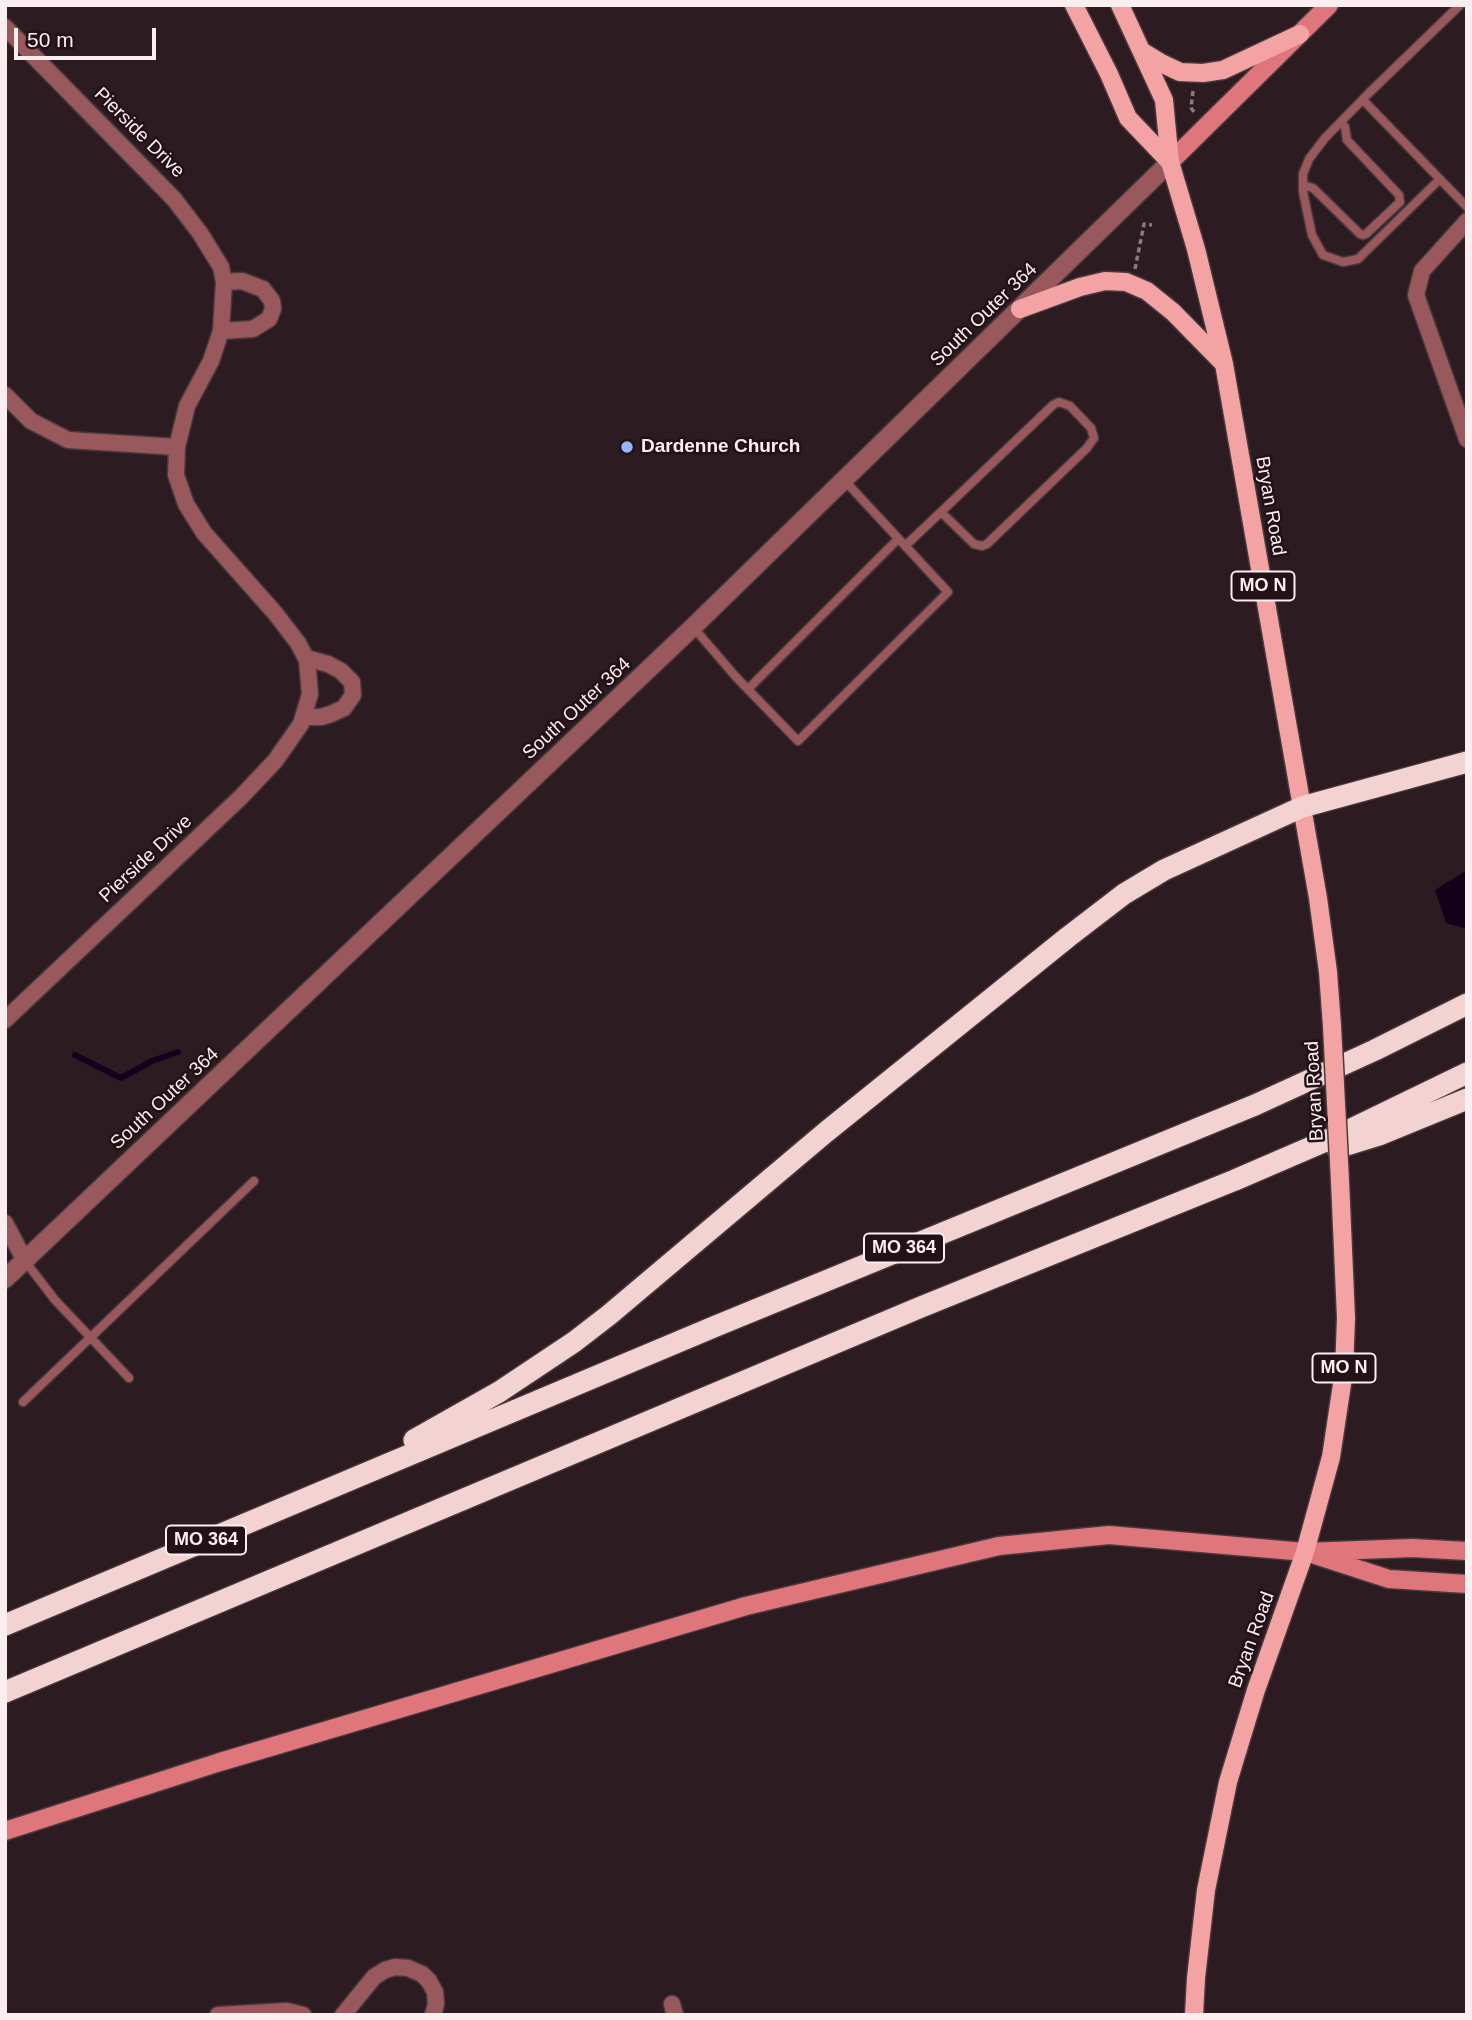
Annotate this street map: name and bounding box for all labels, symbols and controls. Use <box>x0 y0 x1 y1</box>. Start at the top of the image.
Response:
scale bar <box>18 14 159 58</box>
text: 50 m <box>27 28 74 51</box>
street label: Pierside Drive <box>89 83 189 183</box>
street label: South Outer 364 <box>926 258 1042 372</box>
place label: Dardenne Church <box>641 436 800 458</box>
marker: Dardenne Church <box>619 439 635 455</box>
street label: Bryan Road <box>1250 455 1290 557</box>
road number: MO N <box>1232 572 1294 600</box>
street label: South Outer 364 <box>518 653 636 765</box>
street label: Pierside Drive <box>95 810 197 908</box>
street label: Bryan Road <box>1301 1040 1329 1142</box>
street label: South Outer 364 <box>106 1043 224 1155</box>
road number: MO 364 <box>864 1233 944 1262</box>
road number: MO N <box>1312 1353 1376 1382</box>
road number: MO 364 <box>166 1526 246 1554</box>
street label: Bryan Road <box>1224 1589 1280 1691</box>

